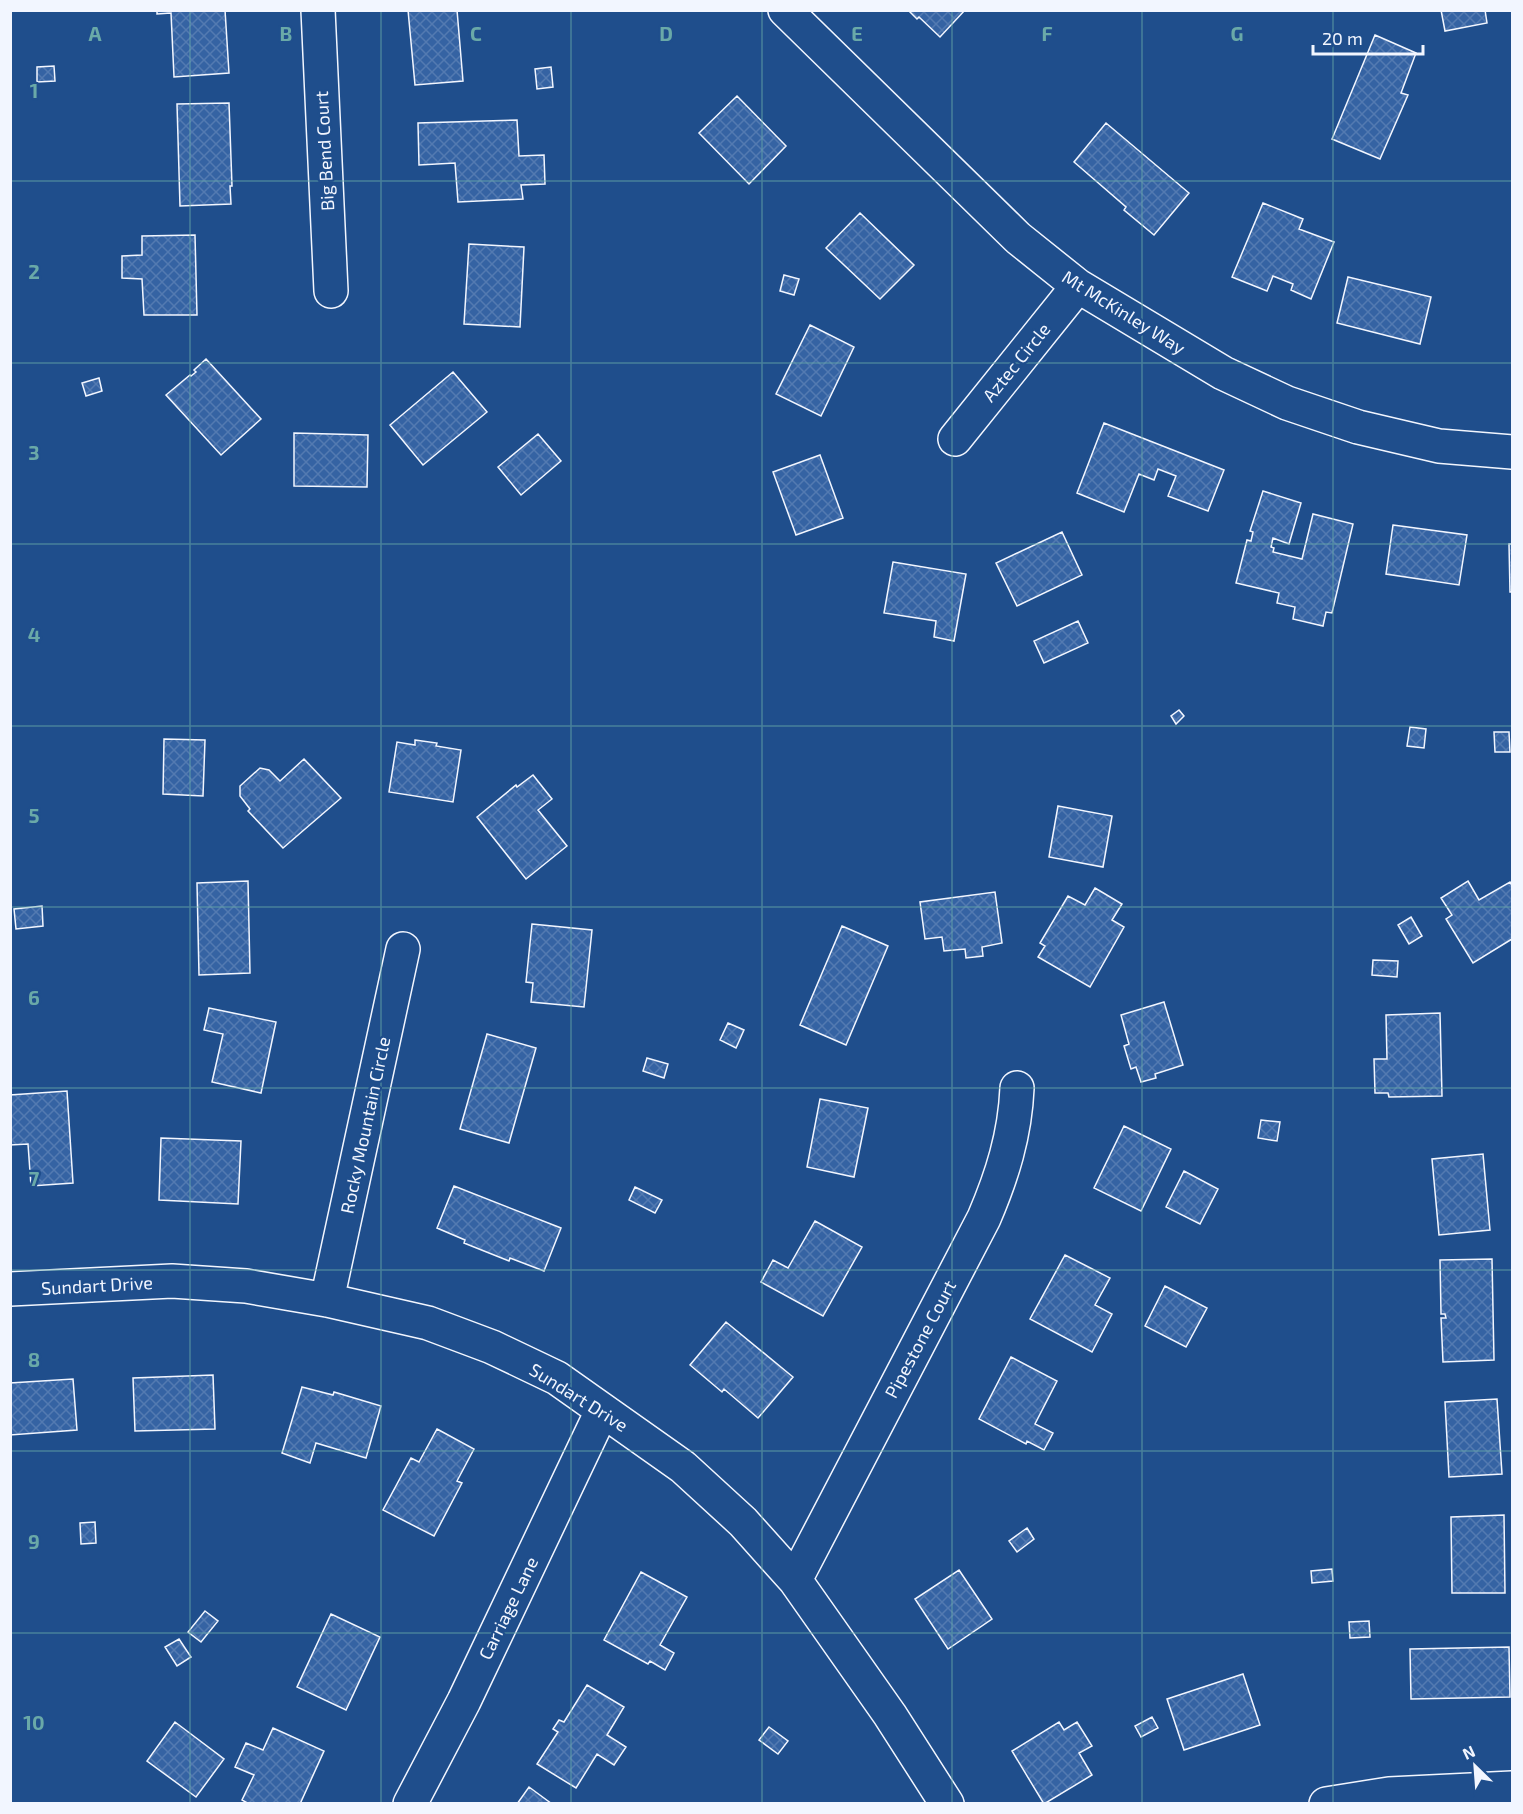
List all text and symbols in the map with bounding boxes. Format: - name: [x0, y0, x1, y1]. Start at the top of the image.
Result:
- scale bar: [1313, 18, 1422, 56]
- text: A: [88, 21, 102, 45]
- text: B: [280, 21, 292, 45]
- text: C: [470, 21, 482, 45]
- text: D: [659, 21, 673, 45]
- text: E: [851, 21, 863, 45]
- text: F: [1041, 21, 1053, 45]
- text: G: [1231, 21, 1243, 45]
- text: 20 m: [1322, 27, 1363, 49]
- text: 1: [30, 78, 38, 102]
- street label: Big Bend Court: [310, 90, 338, 212]
- text: 2: [28, 259, 40, 283]
- street label: Mt McKinley Way: [1058, 265, 1190, 359]
- street label: Aztec Circle: [977, 318, 1055, 406]
- text: 3: [28, 440, 40, 464]
- text: 4: [28, 622, 41, 646]
- text: 5: [28, 803, 40, 827]
- text: 6: [28, 985, 40, 1009]
- street label: Rocky Mountain Circle: [335, 1035, 395, 1215]
- text: 7: [29, 1166, 40, 1190]
- street label: Sundart Drive: [41, 1271, 153, 1299]
- street label: Pipestone Court: [880, 1276, 960, 1402]
- text: 8: [28, 1347, 40, 1371]
- street label: Sundart Drive: [526, 1358, 632, 1436]
- text: 9: [28, 1529, 40, 1553]
- street label: Carriage Lane: [474, 1553, 542, 1663]
- text: 10: [23, 1710, 45, 1734]
- north arrow: [1445, 1736, 1505, 1796]
- text: N: [1459, 1741, 1478, 1763]

